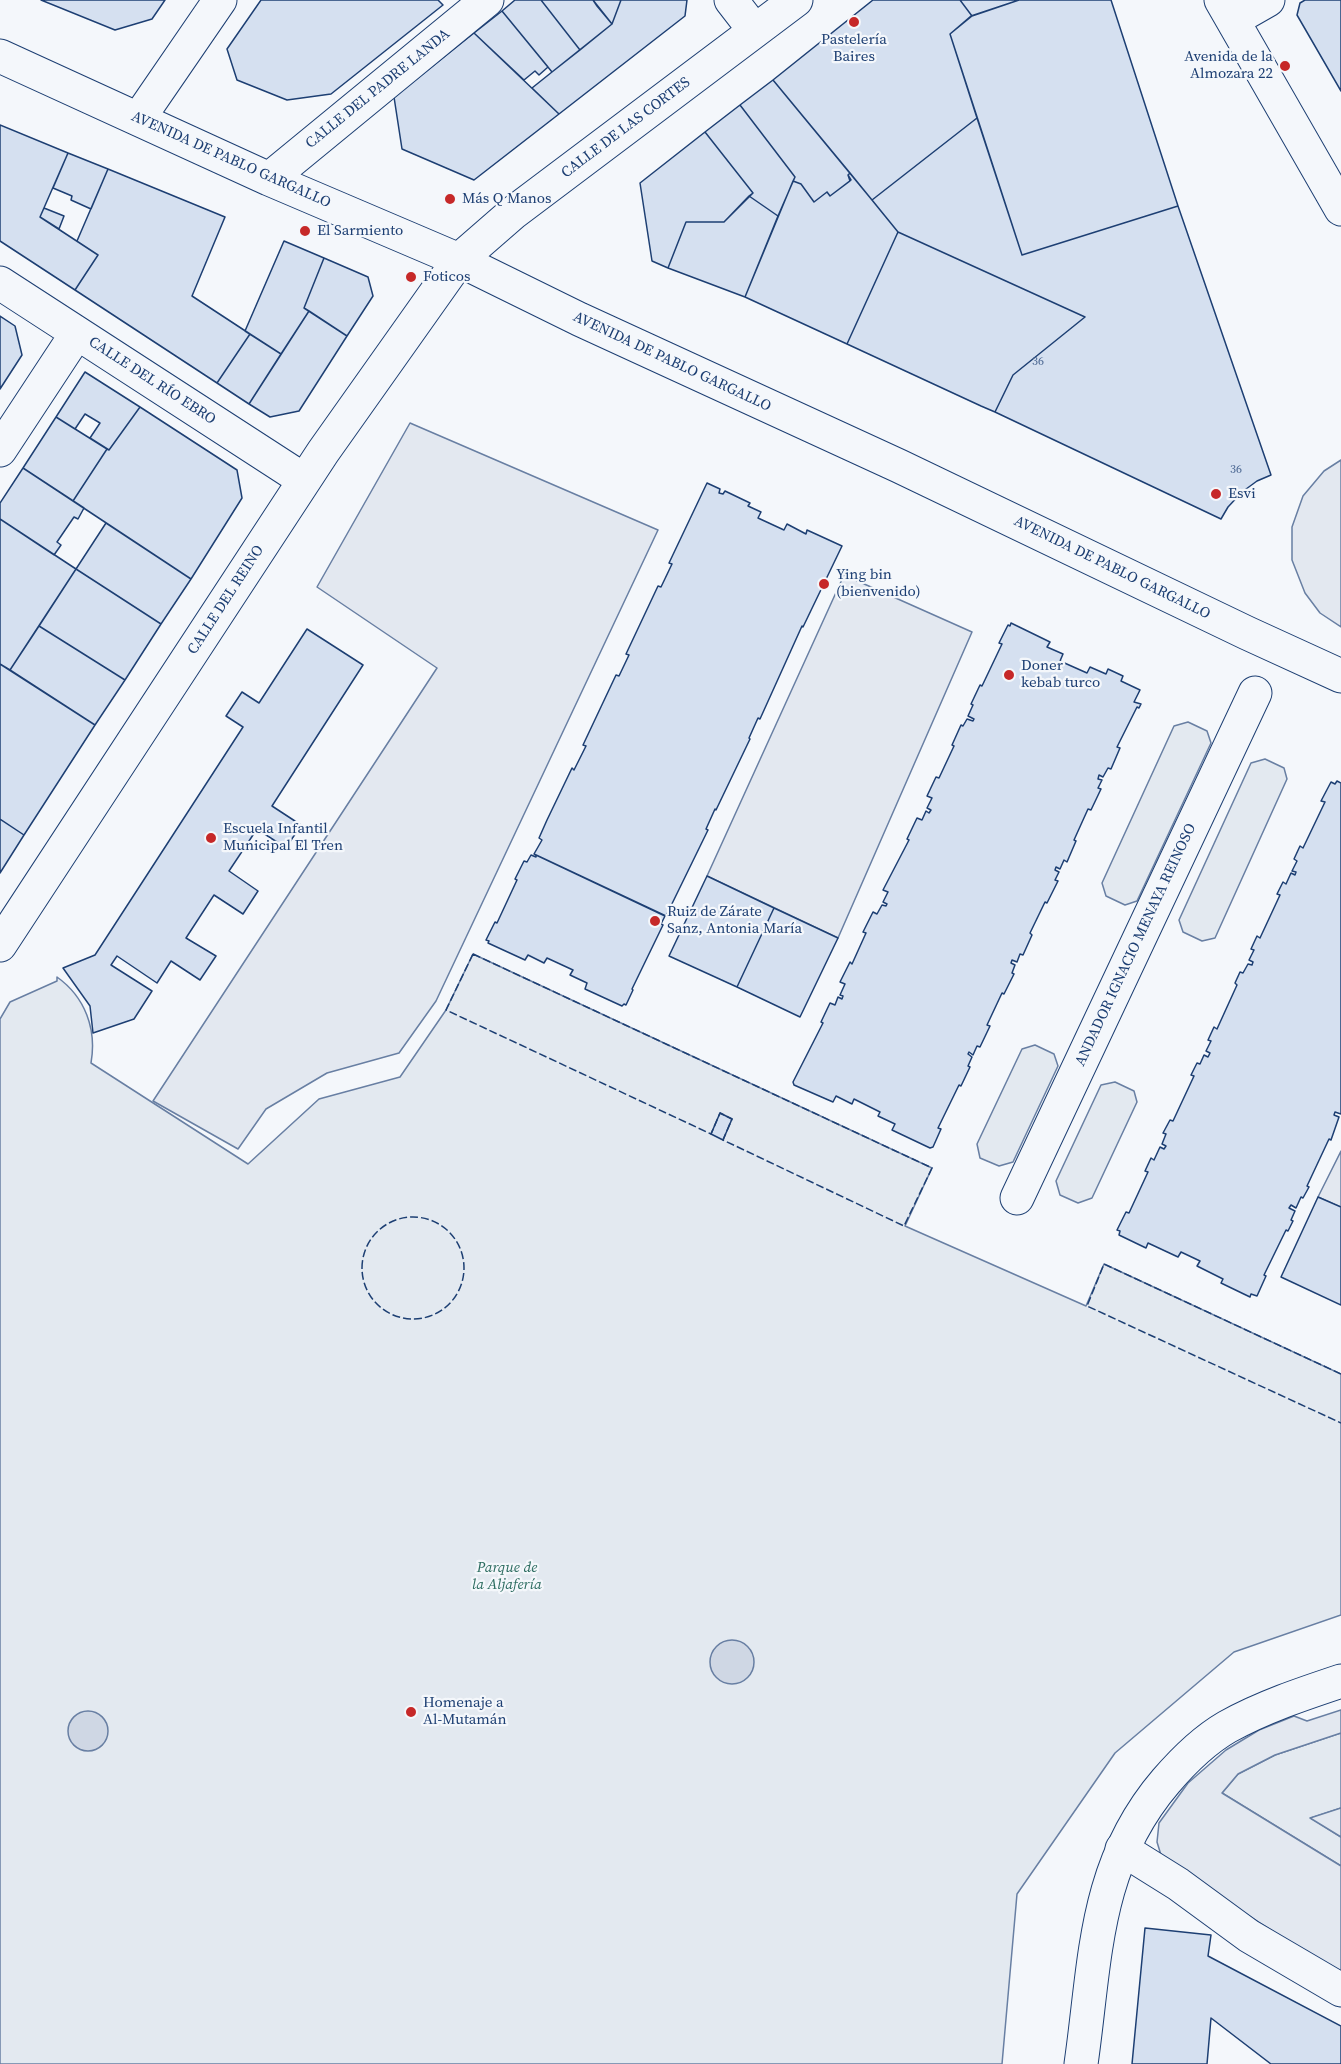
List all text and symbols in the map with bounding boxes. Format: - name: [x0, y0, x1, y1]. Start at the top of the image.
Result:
- marker: Pastelería Baires: [847, 15, 861, 29]
- street label: CALLE DEL PADRE LANDA: [302, 25, 454, 153]
- place label: Pastelería Baires: [821, 31, 887, 66]
- place label: Avenida de la Almozara 22: [1184, 48, 1273, 83]
- marker: Avenida de la Almozara 22: [1278, 59, 1292, 73]
- street label: CALLE DE LAS CORTES: [558, 74, 694, 182]
- street label: AVENIDA DE PABLO GARGALLO: [129, 108, 333, 212]
- place label: Más Q Manos: [462, 190, 552, 208]
- marker: Más Q Manos: [443, 192, 457, 206]
- place label: El Sarmiento: [317, 222, 403, 240]
- marker: El Sarmiento: [298, 224, 312, 238]
- place label: Foticos: [423, 268, 471, 286]
- marker: Foticos: [404, 270, 418, 284]
- street label: AVENIDA DE PABLO GARGALLO: [570, 308, 774, 416]
- street label: CALLE DEL RÍO EBRO: [85, 333, 219, 429]
- house number: 36: [1032, 355, 1044, 369]
- house number: 36: [1230, 463, 1242, 477]
- place label: Esvi: [1228, 485, 1256, 503]
- marker: Esvi: [1209, 487, 1223, 501]
- street label: AVENIDA DE PABLO GARGALLO: [1011, 512, 1213, 624]
- street label: CALLE DEL REINO: [184, 542, 268, 658]
- place label: Ying bin (bienvenido): [836, 566, 921, 601]
- marker: Ying bin (bienvenido): [817, 577, 831, 591]
- place label: Doner kebab turco: [1021, 657, 1100, 692]
- marker: Doner kebab turco: [1002, 668, 1016, 682]
- place label: Escuela Infantil Municipal El Tren: [223, 820, 343, 855]
- street label: ANDADOR IGNACIO MENAYA REINOSO: [1072, 821, 1200, 1069]
- marker: Escuela Infantil Municipal El Tren: [204, 831, 218, 845]
- place label: Ruiz de Zárate Sanz, Antonia María: [667, 903, 802, 938]
- marker: Ruiz de Zárate Sanz, Antonia María: [648, 914, 662, 928]
- park label: Parque de la Aljafería: [472, 1559, 542, 1594]
- place label: Homenaje a Al-Mutamán: [423, 1694, 507, 1729]
- marker: Homenaje a Al-Mutamán: [404, 1705, 418, 1719]

